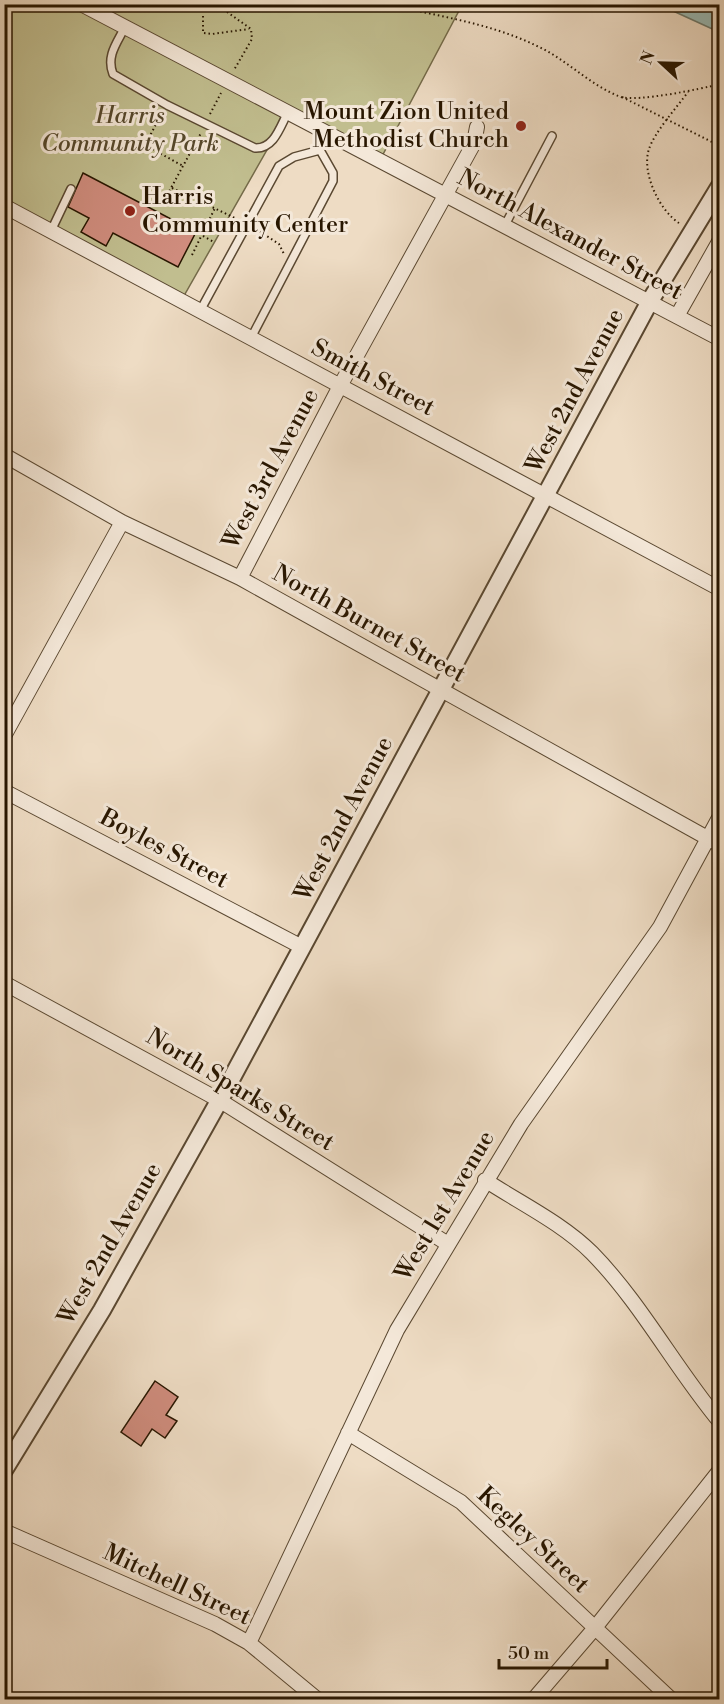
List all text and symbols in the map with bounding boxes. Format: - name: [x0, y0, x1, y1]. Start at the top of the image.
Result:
- north arrow: [631, 33, 691, 93]
- text: N: [636, 48, 660, 67]
- place label: Mount Zion United Methodist Church: [303, 97, 509, 155]
- park label: Harris Community Park: [41, 101, 219, 159]
- marker: Mount Zion United Methodist Church: [514, 119, 528, 133]
- street label: North Alexander Street: [452, 163, 688, 307]
- place label: Harris Community Center: [142, 182, 348, 240]
- marker: Harris Community Center: [123, 204, 137, 218]
- street label: West 2nd Avenue: [519, 304, 631, 479]
- street label: Smith Street: [306, 333, 440, 423]
- street label: West 3rd Avenue: [216, 384, 326, 555]
- street label: North Burnet Street: [267, 558, 471, 690]
- street label: West 2nd Avenue: [288, 732, 400, 907]
- street label: Boyles Street: [94, 802, 234, 896]
- street label: North Sparks Street: [140, 1022, 340, 1158]
- street label: West 1st Avenue: [388, 1125, 502, 1287]
- street label: West 2nd Avenue: [51, 1158, 169, 1331]
- street label: Kegley Street: [471, 1480, 596, 1600]
- street label: Mitchell Street: [98, 1538, 256, 1633]
- scale bar: [499, 1632, 607, 1670]
- text: 50 m: [508, 1642, 550, 1665]

